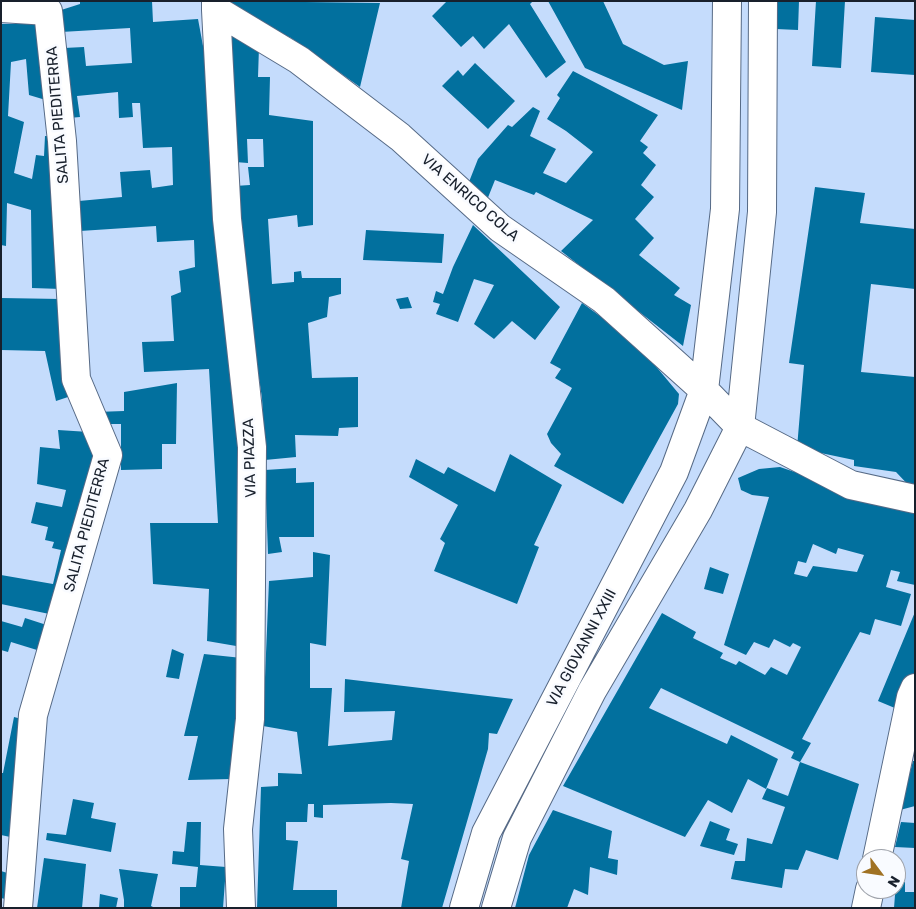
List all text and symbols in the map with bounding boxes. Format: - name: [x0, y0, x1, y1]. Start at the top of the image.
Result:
- street label: SALITA PIEDITERRA: [43, 46, 73, 184]
- street label: VIA ENRICO COLA: [417, 151, 523, 245]
- street label: VIA PIAZZA: [240, 418, 260, 498]
- street label: SALITA PIEDITERRA: [60, 456, 114, 594]
- street label: VIA GIOVANNI XXIII: [543, 586, 621, 710]
- north arrow: [856, 849, 906, 899]
- text: N: [884, 873, 903, 890]

